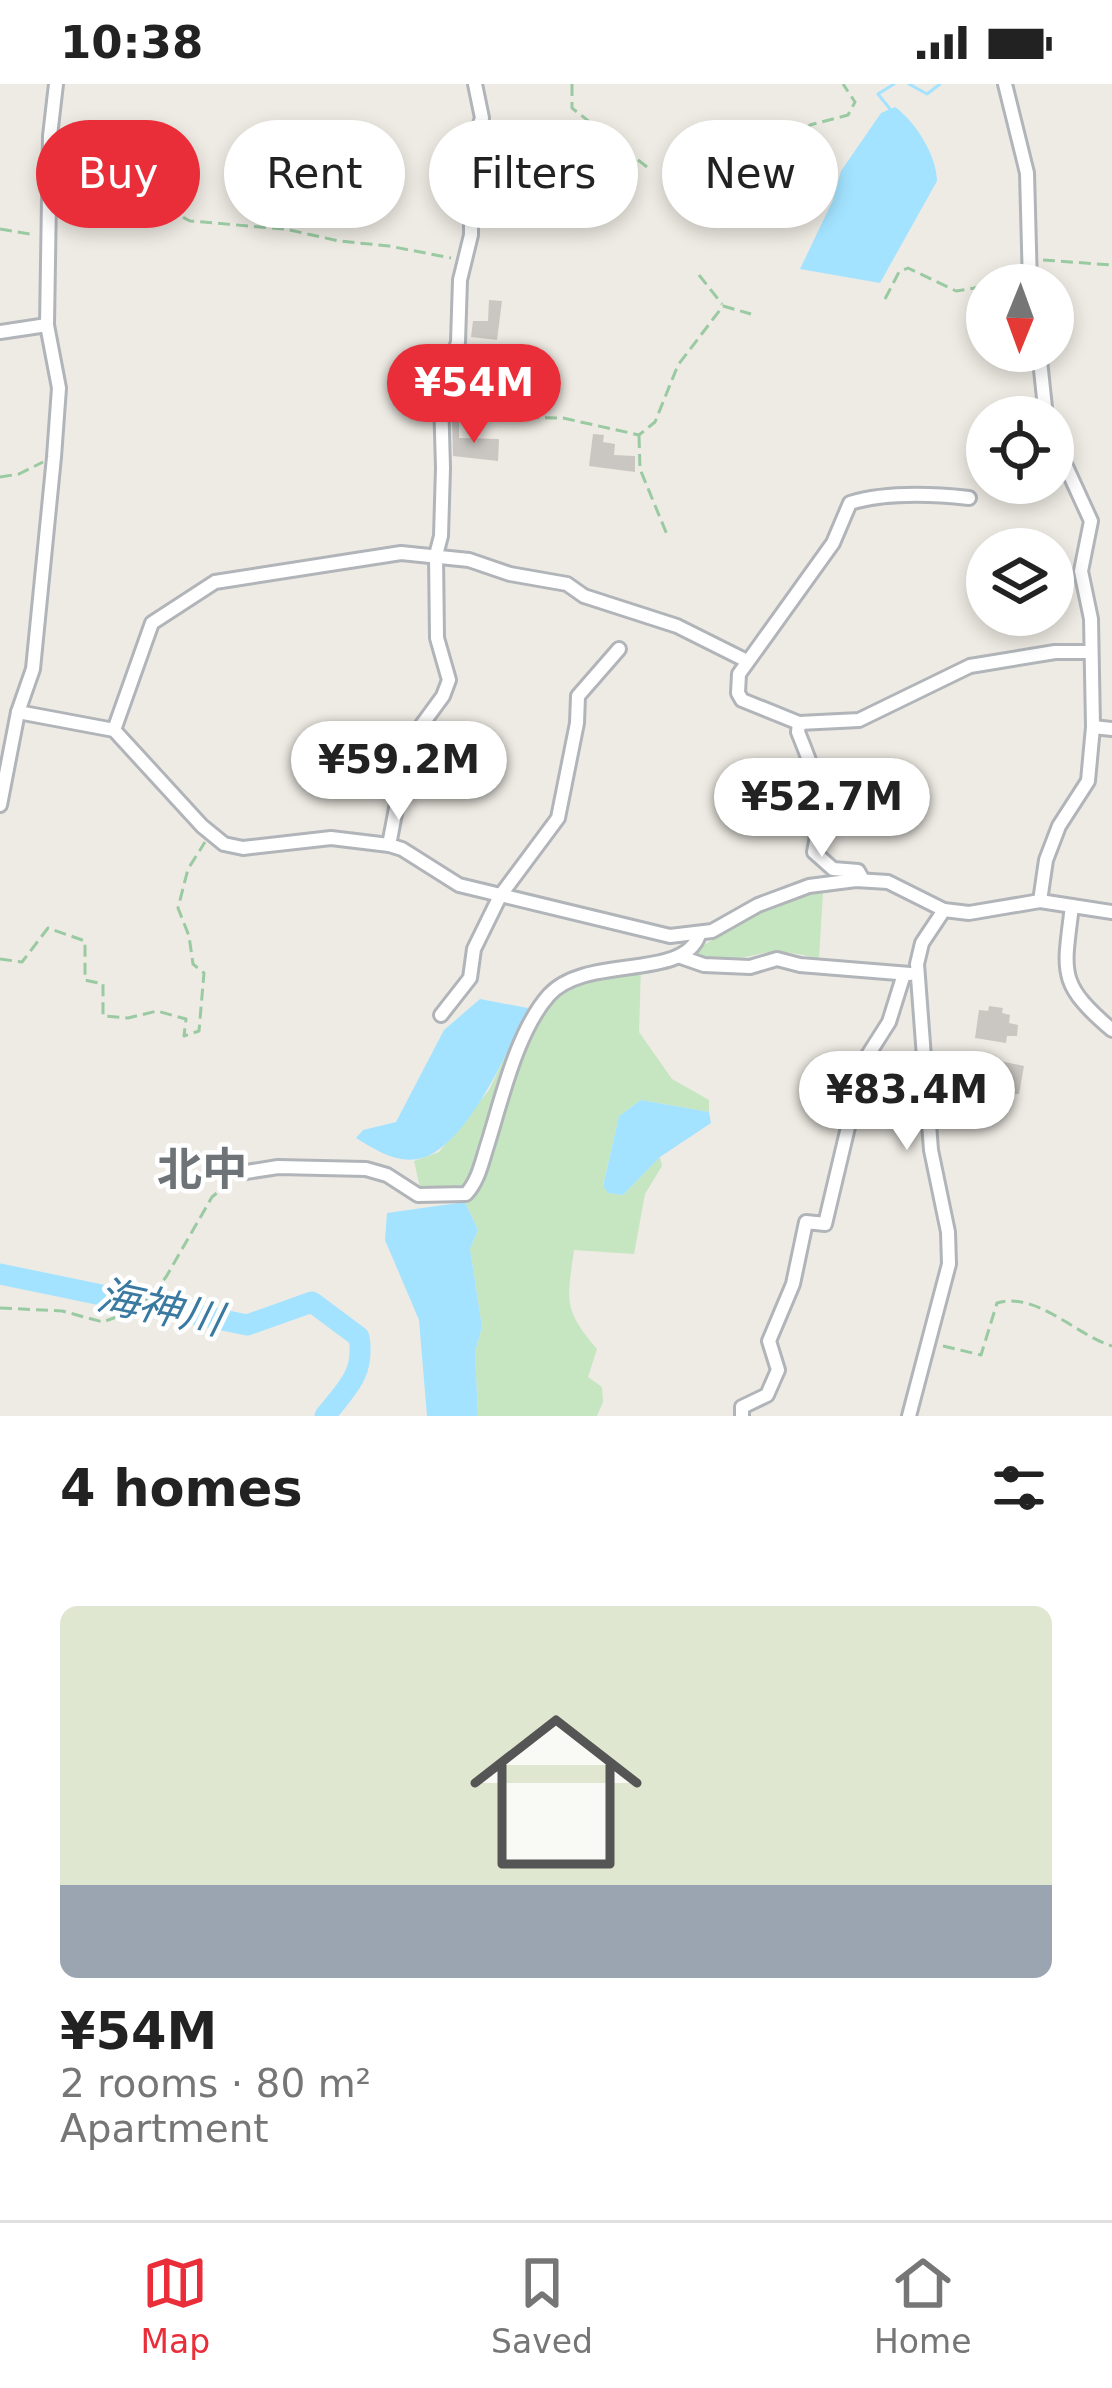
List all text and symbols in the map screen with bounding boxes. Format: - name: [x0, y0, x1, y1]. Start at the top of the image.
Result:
- text: 10:38: [60, 16, 203, 69]
- chip: Buy: [36, 120, 200, 228]
- chip: Rent: [224, 120, 405, 228]
- chip: Filters: [429, 120, 638, 228]
- chip: New: [662, 120, 838, 228]
- north arrow: [966, 264, 1074, 372]
- map controls: [966, 264, 1074, 636]
- pin: ¥54M: [403, 344, 545, 446]
- text: ¥54M: [414, 360, 534, 405]
- button: locate: [966, 396, 1074, 504]
- button: layers: [966, 528, 1074, 636]
- pin: ¥59.2M: [301, 721, 497, 823]
- text: ¥59.2M: [318, 737, 480, 782]
- pin: ¥52.7M: [724, 758, 920, 860]
- text: ¥52.7M: [741, 774, 903, 819]
- pin: ¥83.4M: [809, 1051, 1005, 1153]
- text: ¥83.4M: [826, 1067, 988, 1112]
- district label: 北中: [157, 1143, 247, 1196]
- water label: 海神川: [93, 1270, 231, 1345]
- icon: filters: [986, 1455, 1052, 1521]
- text: 4 homes: [60, 1459, 303, 1518]
- icon: home: [448, 1684, 664, 1900]
- text: ¥54M: [60, 2002, 217, 2061]
- text: 2 rooms · 80 m²: [60, 2061, 371, 2106]
- text: Apartment: [60, 2106, 269, 2151]
- tab: Map: [140, 2250, 210, 2361]
- tab: Saved: [491, 2250, 593, 2361]
- tab: Home: [874, 2250, 971, 2361]

